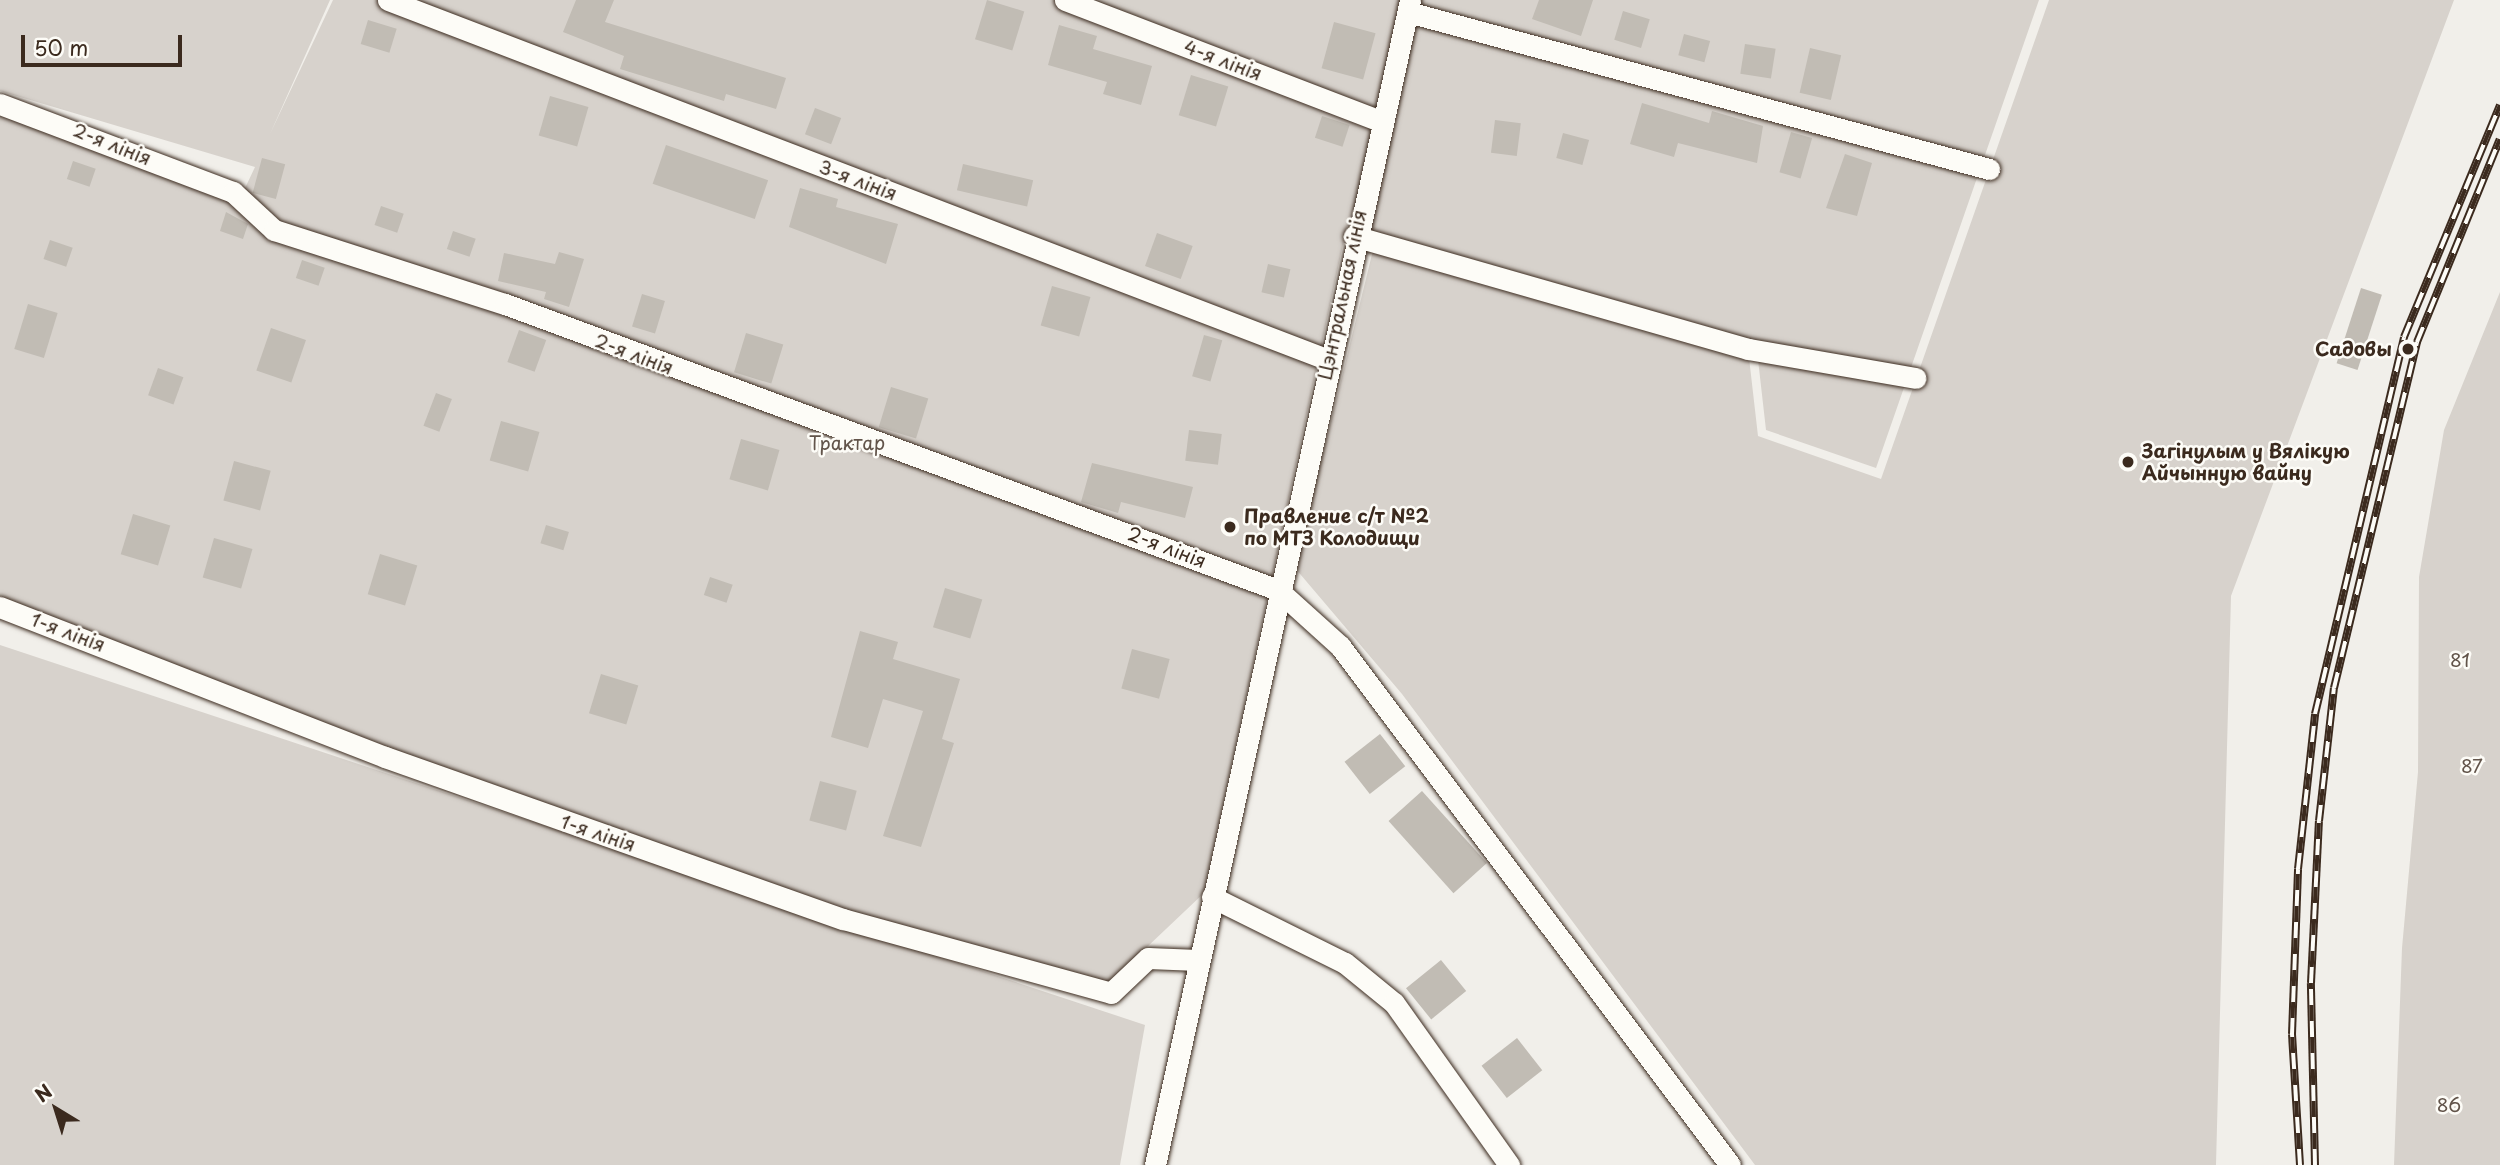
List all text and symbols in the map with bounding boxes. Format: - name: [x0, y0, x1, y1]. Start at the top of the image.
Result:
- scale bar: [24, 21, 186, 65]
- text: 50 m: [34, 31, 88, 63]
- street label: 4-я лінія: [1181, 35, 1265, 85]
- street label: 2-я лінія: [70, 118, 154, 170]
- street label: 3-я лінія: [816, 155, 900, 205]
- street label: Цэнтральная лінія: [1313, 208, 1371, 382]
- street label: 2-я лінія: [592, 329, 676, 379]
- place label: Садовы: [2315, 338, 2392, 360]
- marker: Садовы: [2398, 339, 2418, 359]
- park label: Трактар: [809, 432, 885, 454]
- place label: Загінулым у Вялікую Айчынную вайну: [2142, 440, 2351, 484]
- marker: Загінулым у Вялікую Айчынную вайну: [2120, 454, 2136, 470]
- place label: Правление с/т №2 по МТЗ Колодищи: [1244, 505, 1429, 549]
- marker: Правление с/т №2 по МТЗ Колодищи: [1222, 519, 1238, 535]
- street label: 2-я лінія: [1125, 522, 1209, 572]
- street label: 1-я лінія: [28, 608, 108, 656]
- park label: 81: [2450, 649, 2470, 671]
- park label: 87: [2461, 755, 2483, 777]
- street label: 1-я лінія: [558, 810, 638, 856]
- north arrow: [21, 1074, 91, 1144]
- text: N: [29, 1077, 58, 1108]
- park label: 86: [2437, 1094, 2461, 1116]

